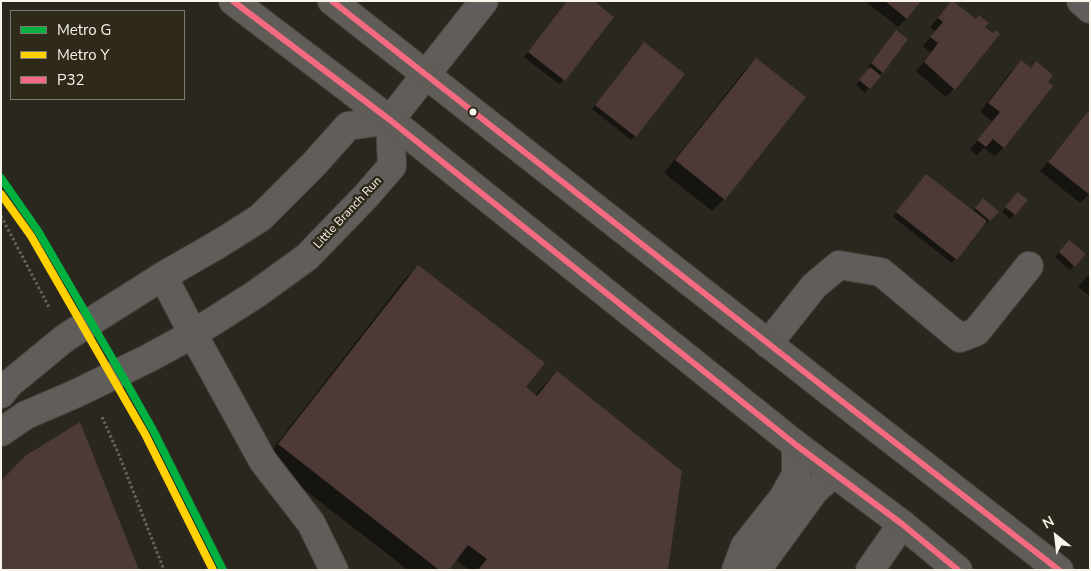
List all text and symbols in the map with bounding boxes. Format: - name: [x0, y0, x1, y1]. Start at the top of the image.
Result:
- legend: [10, 10, 185, 100]
- text: Metro G: [57, 20, 111, 40]
- text: Metro Y: [57, 45, 109, 65]
- text: P32: [57, 70, 85, 90]
- unlabelled marker: [468, 107, 478, 117]
- street label: Little Branch Run: [311, 174, 385, 252]
- north arrow: [1031, 511, 1081, 561]
- text: N: [1039, 512, 1058, 533]

